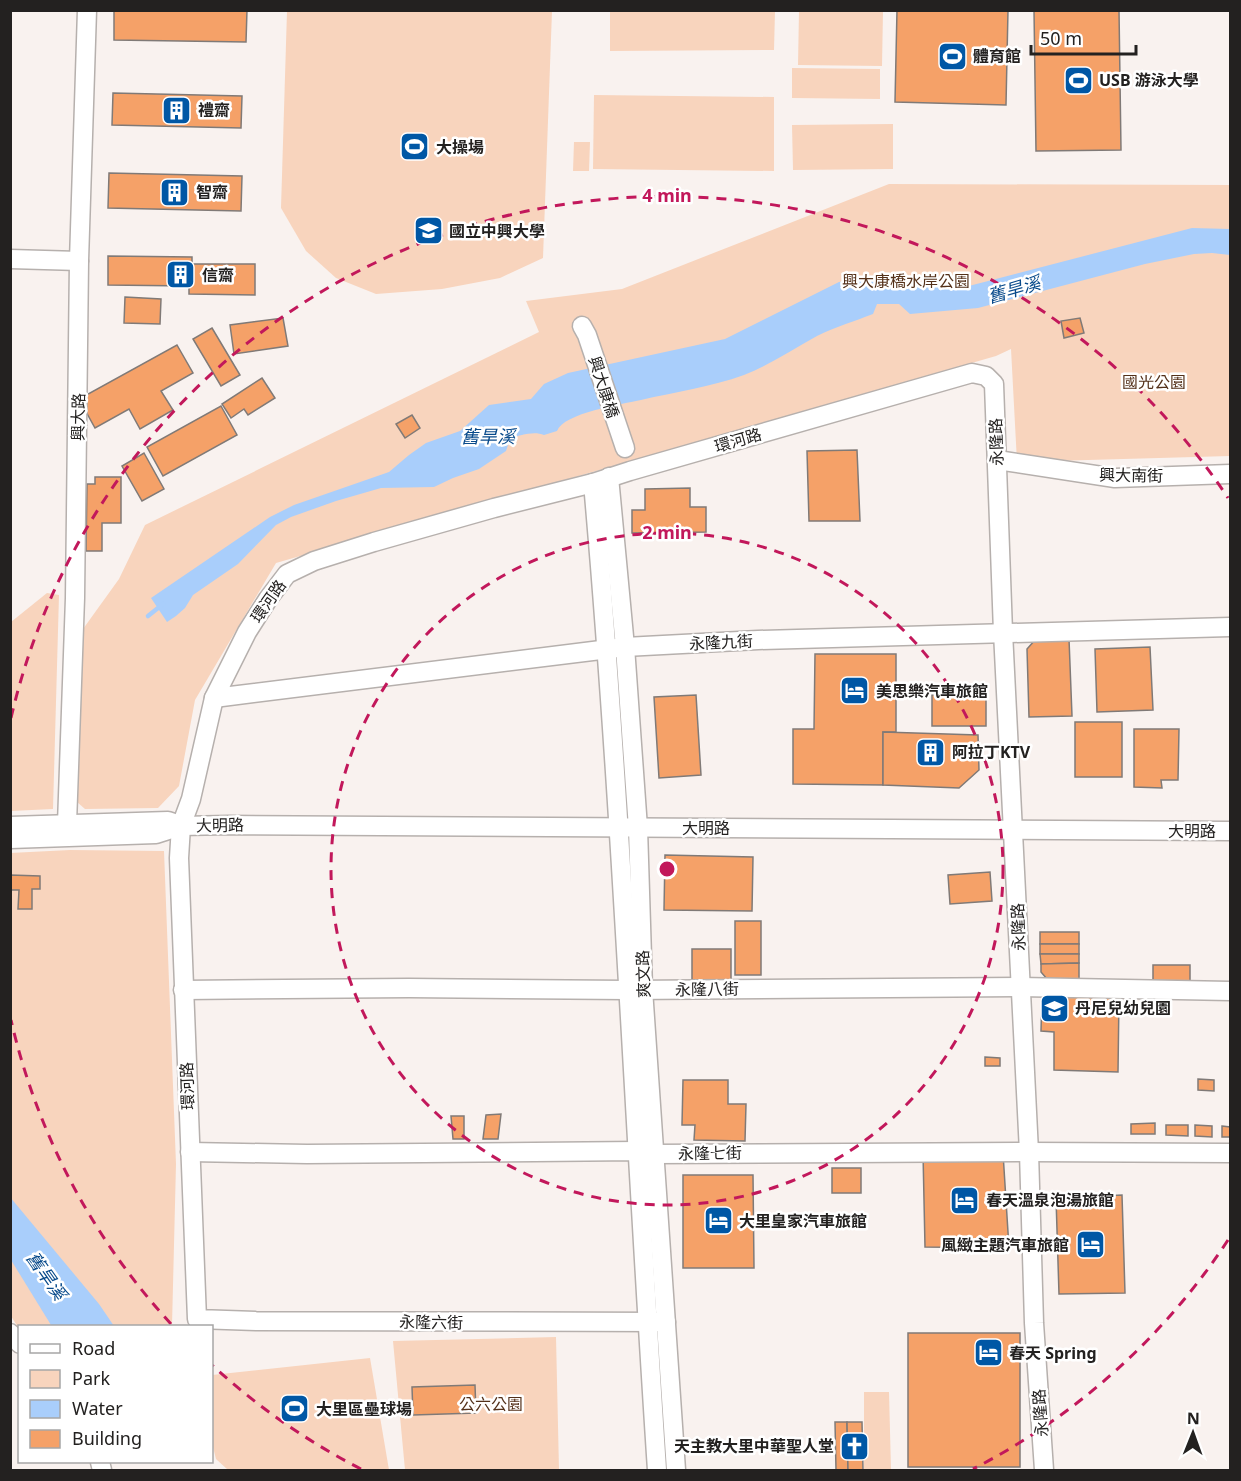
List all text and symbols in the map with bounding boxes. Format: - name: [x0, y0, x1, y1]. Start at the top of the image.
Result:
- scale bar: [1031, 18, 1136, 56]
- text: 50 m: [1040, 26, 1082, 50]
- sports icon: 體育館: [936, 40, 968, 72]
- place label: 體育館: [973, 45, 1021, 67]
- sports icon: USB 游泳大學: [1062, 64, 1094, 96]
- place label: USB 游泳大學: [1099, 69, 1199, 91]
- building icon: 禮齋: [161, 94, 193, 126]
- place label: 禮齋: [198, 99, 230, 121]
- sports icon: 大操場: [399, 131, 431, 163]
- place label: 大操場: [436, 136, 484, 158]
- building icon: 智齋: [159, 176, 191, 208]
- place label: 智齋: [196, 181, 228, 203]
- text: 4 min: [642, 183, 692, 207]
- school or university icon: 國立中興大學: [412, 215, 444, 247]
- place label: 國立中興大學: [449, 220, 545, 242]
- building icon: 信齋: [165, 259, 197, 291]
- place label: 信齋: [202, 264, 234, 286]
- water label: 舊旱溪: [984, 269, 1046, 308]
- park label: 興大康橋水岸公園: [842, 270, 970, 292]
- street label: 興大康橋: [584, 353, 624, 421]
- park label: 國光公園: [1122, 371, 1186, 393]
- street label: 興大路: [67, 393, 89, 441]
- street label: 永隆路: [984, 418, 1008, 466]
- street label: 環河路: [712, 423, 764, 457]
- water label: 舊旱溪: [461, 424, 518, 448]
- street label: 興大南街: [1099, 463, 1163, 487]
- text: 2 min: [642, 520, 692, 544]
- street label: 環河路: [245, 575, 291, 627]
- street label: 永隆九街: [688, 629, 754, 655]
- hotel icon: 美思樂汽車旅館: [839, 675, 871, 707]
- place label: 美思樂汽車旅館: [876, 680, 988, 702]
- building icon: 阿拉丁KTV: [915, 736, 947, 768]
- place label: 阿拉丁KTV: [952, 741, 1031, 763]
- street label: 大明路: [196, 814, 244, 836]
- street label: 大明路: [682, 817, 730, 839]
- street label: 大明路: [1168, 820, 1216, 842]
- centre of rings: [657, 859, 677, 879]
- street label: 永隆路: [1006, 903, 1030, 951]
- street label: 爽文路: [631, 950, 655, 998]
- street label: 永隆八街: [675, 977, 739, 1001]
- school or university icon: 丹尼兒幼兒園: [1038, 992, 1070, 1024]
- place label: 丹尼兒幼兒園: [1075, 997, 1171, 1019]
- street label: 環河路: [175, 1062, 199, 1110]
- street label: 永隆七街: [678, 1141, 742, 1165]
- hotel icon: 春天溫泉泡湯旅館: [949, 1184, 981, 1216]
- place label: 春天溫泉泡湯旅館: [986, 1189, 1114, 1211]
- hotel icon: 大里皇家汽車旅館: [702, 1205, 734, 1237]
- place label: 大里皇家汽車旅館: [739, 1210, 867, 1232]
- hotel icon: 風緻主題汽車旅館: [1074, 1229, 1106, 1261]
- place label: 風緻主題汽車旅館: [941, 1234, 1069, 1256]
- water label: 舊旱溪: [22, 1246, 74, 1307]
- street label: 永隆六街: [399, 1310, 463, 1334]
- legend: [18, 1325, 213, 1463]
- text: Road: [72, 1336, 115, 1360]
- hotel icon: 春天 Spring: [972, 1337, 1004, 1369]
- place label: 春天 Spring: [1009, 1342, 1097, 1364]
- text: Park: [72, 1366, 110, 1390]
- street label: 永隆路: [1027, 1388, 1053, 1438]
- sports icon: 大里區壘球場: [279, 1393, 311, 1425]
- park label: 公六公園: [459, 1393, 523, 1415]
- text: Water: [72, 1396, 123, 1420]
- place label: 大里區壘球場: [316, 1398, 412, 1420]
- north arrow: [1163, 1403, 1223, 1463]
- text: N: [1187, 1407, 1200, 1429]
- text: Building: [72, 1426, 142, 1450]
- church icon: 天主教大里中華聖人堂: [839, 1430, 871, 1462]
- place label: 天主教大里中華聖人堂: [674, 1435, 834, 1457]

